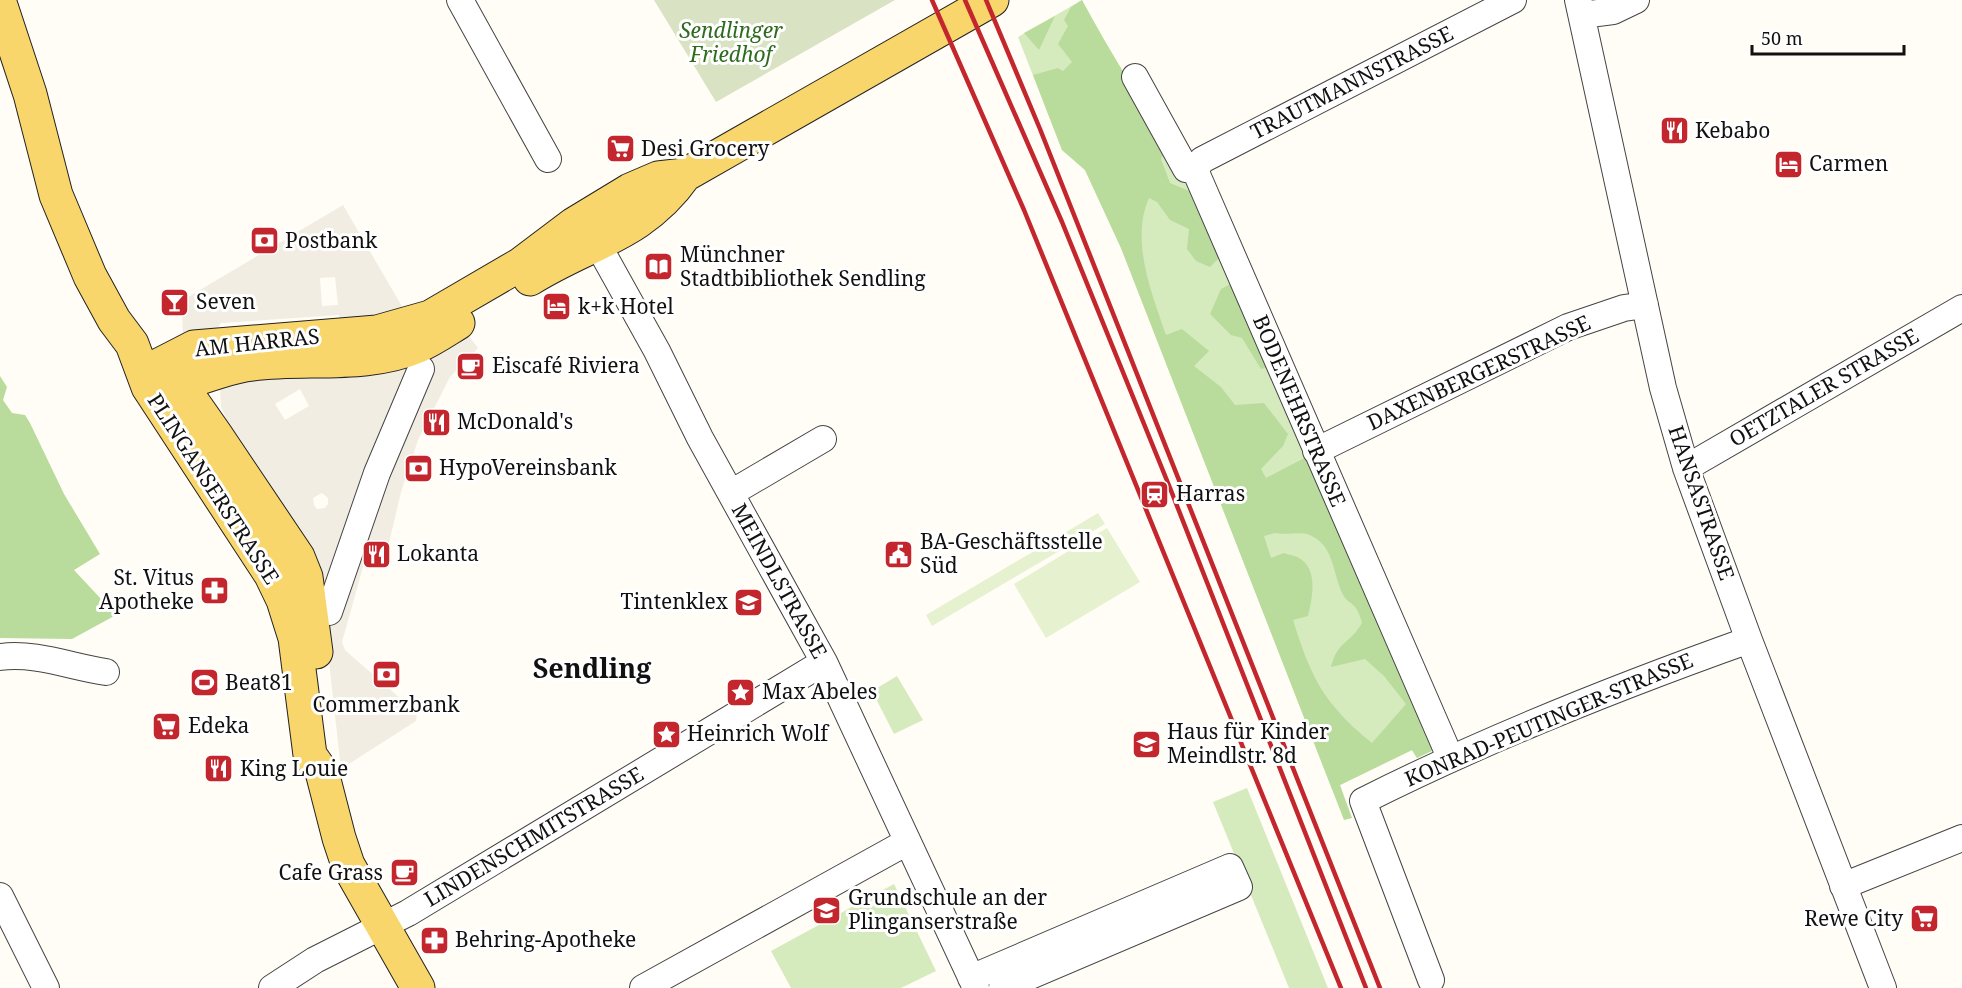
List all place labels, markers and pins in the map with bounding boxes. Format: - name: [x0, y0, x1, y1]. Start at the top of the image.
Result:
- restaurant icon: Kebabo: [1658, 115, 1690, 147]
- place label: Kebabo: [1695, 116, 1770, 144]
- supermarket icon: Desi Grocery: [604, 133, 636, 165]
- place label: Desi Grocery: [641, 134, 770, 162]
- hotel icon: Carmen: [1772, 148, 1804, 180]
- place label: Carmen: [1809, 149, 1888, 177]
- bank icon: Postbank: [248, 225, 280, 257]
- place label: Postbank: [285, 226, 378, 254]
- place label: Münchner Stadtbibliothek Sendling: [680, 240, 926, 292]
- library icon: Münchner Stadtbibliothek Sendling: [643, 251, 675, 283]
- bar icon: Seven: [159, 286, 191, 318]
- place label: Seven: [196, 287, 256, 315]
- hotel icon: k+k Hotel: [541, 291, 573, 323]
- place label: k+k Hotel: [578, 292, 674, 320]
- cafe icon: Eiscafé Riviera: [455, 350, 487, 382]
- place label: Eiscafé Riviera: [492, 351, 640, 379]
- restaurant icon: McDonald's: [420, 406, 452, 438]
- place label: McDonald's: [457, 407, 573, 435]
- bank icon: HypoVereinsbank: [402, 452, 434, 484]
- place label: HypoVereinsbank: [439, 453, 618, 481]
- station icon: Harras: [1139, 478, 1171, 510]
- place label: Harras: [1176, 479, 1245, 507]
- place label: BA-Geschäftsstelle Süd: [920, 527, 1103, 579]
- restaurant icon: Lokanta: [360, 538, 392, 570]
- public building icon: BA-Geschäftsstelle Süd: [883, 538, 915, 570]
- place label: Lokanta: [397, 539, 479, 567]
- place label: St. Vitus Apotheke: [99, 563, 194, 615]
- pharmacy icon: St. Vitus Apotheke: [199, 574, 231, 606]
- school or university icon: Tintenklex: [733, 586, 765, 618]
- place label: Tintenklex: [621, 587, 729, 615]
- bank icon: Commerzbank: [370, 658, 402, 690]
- sports icon: Beat81: [188, 667, 220, 699]
- place label: Beat81: [225, 668, 293, 696]
- place icon: Max Abeles: [725, 676, 757, 708]
- place label: Max Abeles: [762, 677, 877, 705]
- place label: Commerzbank: [312, 690, 460, 718]
- supermarket icon: Edeka: [151, 710, 183, 742]
- place label: Edeka: [188, 711, 249, 739]
- place label: Haus für Kinder Meindlstr. 8d: [1167, 717, 1329, 769]
- place icon: Heinrich Wolf: [650, 718, 682, 750]
- place label: Heinrich Wolf: [687, 719, 830, 747]
- school or university icon: Haus für Kinder Meindlstr. 8d: [1130, 728, 1162, 760]
- restaurant icon: King Louie: [203, 753, 235, 785]
- place label: King Louie: [240, 754, 348, 782]
- cafe icon: Cafe Grass: [388, 857, 420, 889]
- place label: Cafe Grass: [279, 858, 383, 886]
- place label: Grundschule an der Plinganserstraße: [848, 883, 1047, 935]
- school or university icon: Grundschule an der Plinganserstraße: [811, 894, 843, 926]
- supermarket icon: Rewe City: [1908, 903, 1940, 935]
- place label: Rewe City: [1804, 904, 1903, 932]
- pharmacy icon: Behring-Apotheke: [418, 924, 450, 956]
- place label: Behring-Apotheke: [455, 925, 636, 953]

